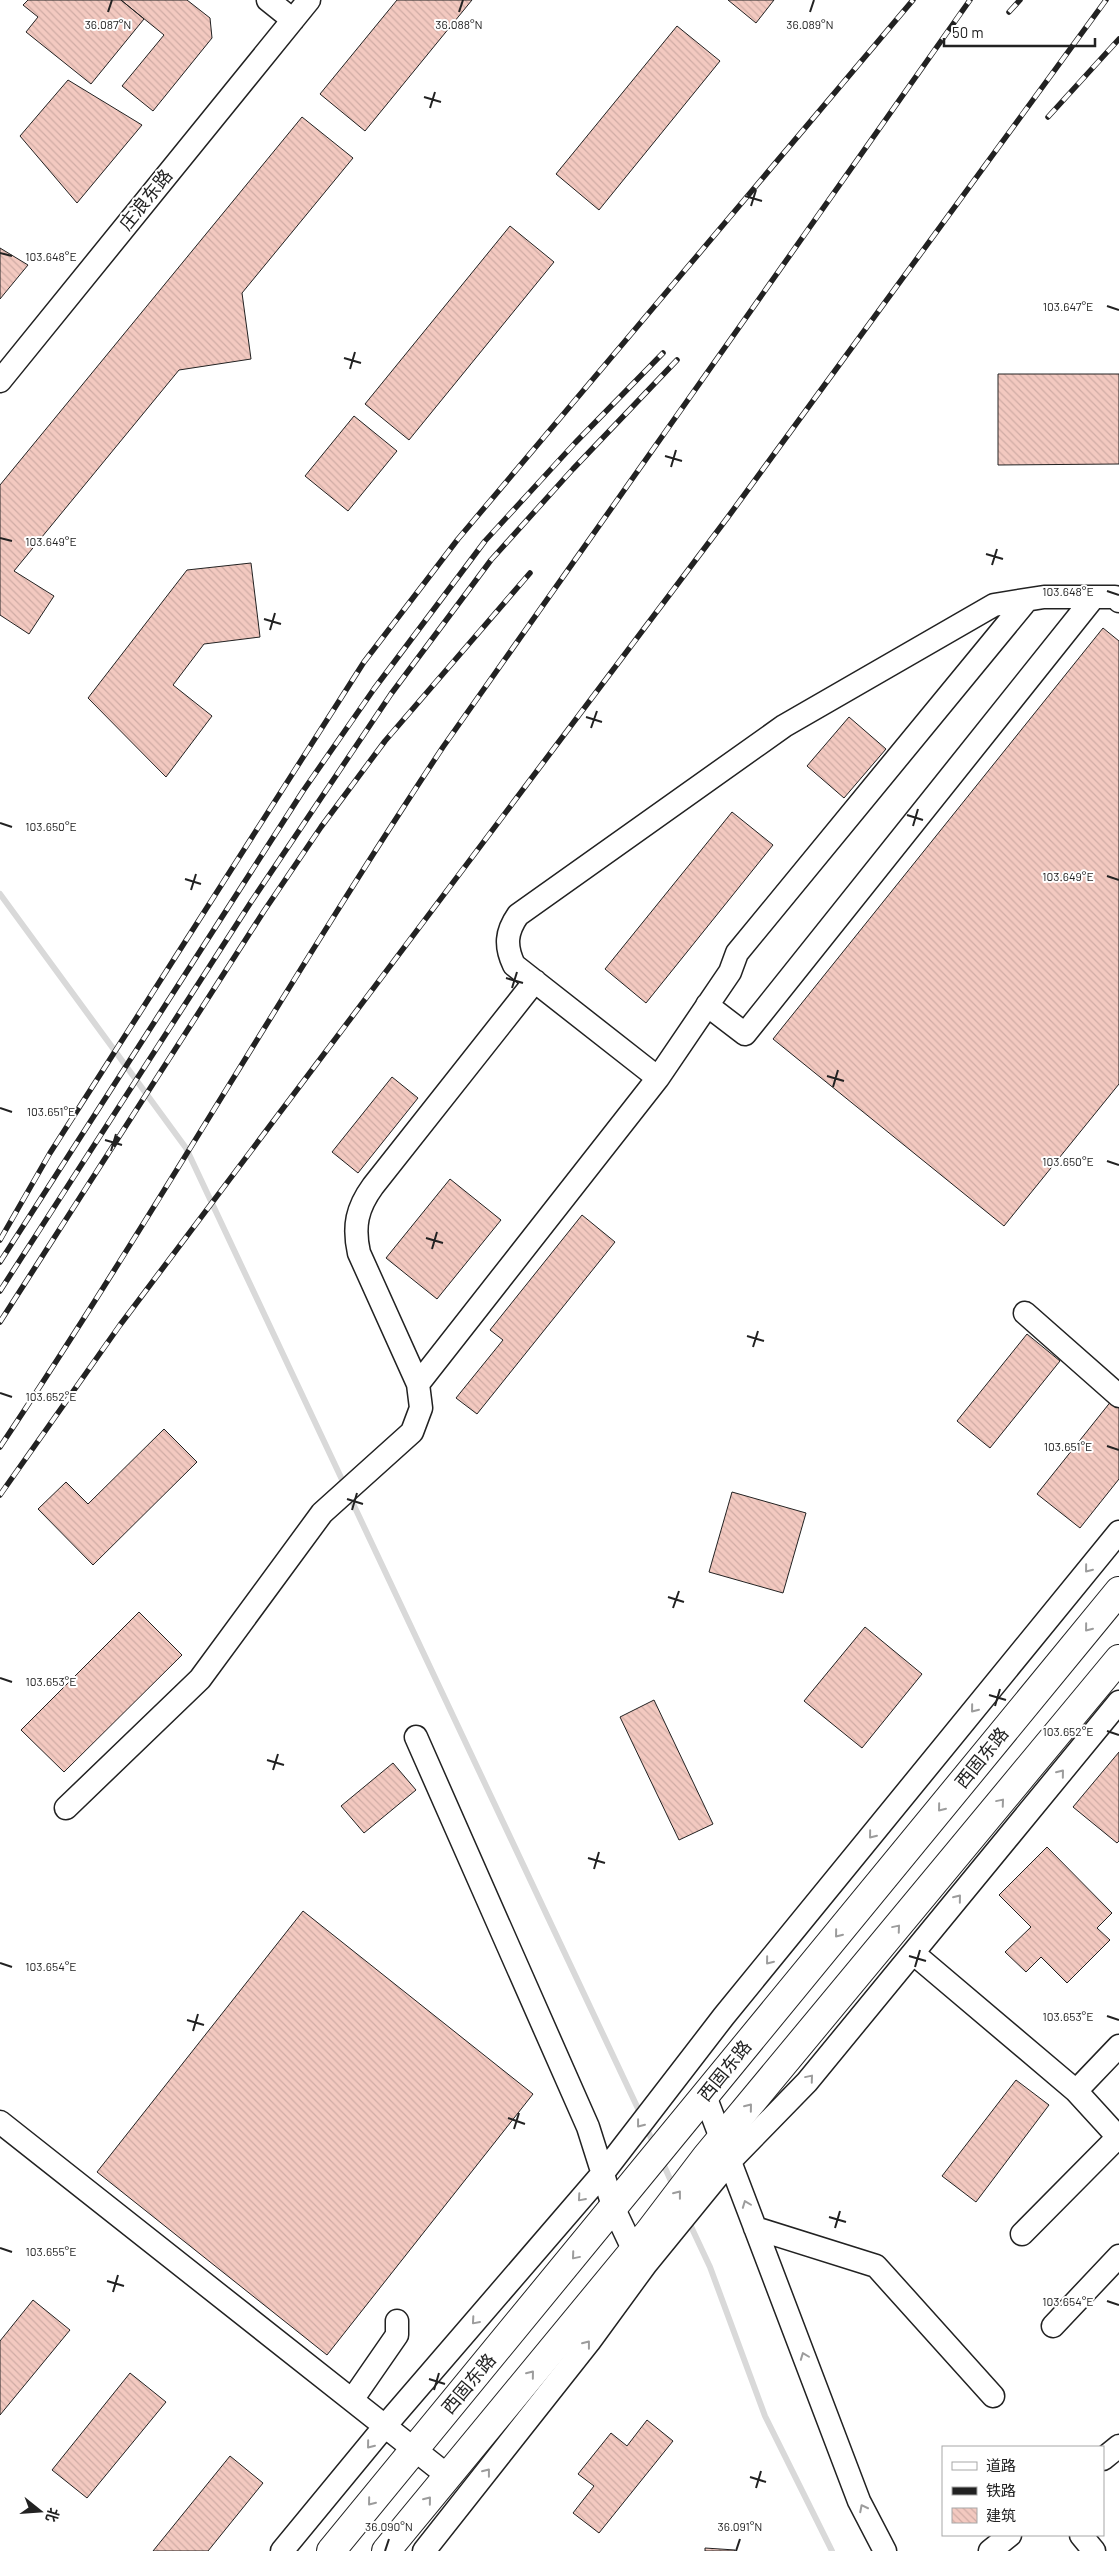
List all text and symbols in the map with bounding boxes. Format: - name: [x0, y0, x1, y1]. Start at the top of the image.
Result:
- scale bar: [944, 15, 1095, 47]
- text: 36.087°N: [85, 17, 131, 31]
- text: 36.088°N: [435, 17, 483, 31]
- text: 36.089°N: [786, 17, 834, 31]
- text: 50 m: [952, 23, 984, 41]
- street label: 庄浪东路: [114, 164, 176, 234]
- text: 103.648°E: [25, 249, 77, 263]
- text: 103.647°E: [1043, 299, 1093, 313]
- text: 103.649°E: [25, 534, 77, 548]
- text: 103.648°E: [1042, 584, 1094, 598]
- text: 103.650°E: [25, 819, 77, 833]
- text: 103.649°E: [1042, 869, 1094, 883]
- text: 103.651°E: [27, 1104, 75, 1118]
- text: 103.650°E: [1042, 1154, 1094, 1168]
- text: 103.652°E: [25, 1389, 77, 1403]
- text: 103.651°E: [1044, 1439, 1092, 1453]
- one-way arrow: [1085, 1564, 1094, 1573]
- one-way arrow: [1086, 1622, 1094, 1631]
- text: 103.653°E: [26, 1674, 76, 1688]
- one-way arrow: [972, 1703, 980, 1712]
- street label: 西固东路: [950, 1722, 1012, 1792]
- text: 103.652°E: [1042, 1724, 1094, 1738]
- one-way arrow: [1055, 1770, 1063, 1779]
- one-way arrow: [995, 1799, 1004, 1808]
- one-way arrow: [938, 1802, 946, 1811]
- one-way arrow: [868, 1829, 877, 1838]
- one-way arrow: [952, 1895, 961, 1904]
- one-way arrow: [892, 1924, 901, 1933]
- one-way arrow: [834, 1928, 843, 1937]
- one-way arrow: [765, 1955, 774, 1964]
- text: 103.654°E: [25, 1959, 77, 1973]
- text: 103.653°E: [1043, 2009, 1093, 2023]
- street label: 西固东路: [693, 2035, 755, 2105]
- one-way arrow: [804, 2075, 813, 2084]
- one-way arrow: [744, 2104, 752, 2113]
- one-way arrow: [638, 2118, 646, 2127]
- one-way arrow: [672, 2191, 681, 2200]
- one-way arrow: [578, 2192, 587, 2201]
- one-way arrow: [742, 2200, 752, 2209]
- text: 103.655°E: [26, 2244, 76, 2258]
- one-way arrow: [572, 2250, 580, 2259]
- text: 103.654°E: [1042, 2294, 1094, 2308]
- one-way arrow: [473, 2315, 481, 2324]
- one-way arrow: [582, 2341, 590, 2350]
- street label: 西固东路: [437, 2349, 500, 2418]
- one-way arrow: [800, 2352, 810, 2361]
- one-way arrow: [525, 2371, 533, 2380]
- one-way arrow: [366, 2439, 375, 2448]
- legend: [942, 2446, 1104, 2536]
- text: 道路: [986, 2456, 1016, 2474]
- one-way arrow: [481, 2468, 490, 2477]
- text: 铁路: [986, 2481, 1016, 2499]
- north arrow: [15, 2486, 65, 2536]
- one-way arrow: [368, 2497, 377, 2506]
- one-way arrow: [422, 2497, 430, 2506]
- one-way arrow: [859, 2504, 869, 2513]
- text: 北: [43, 2506, 63, 2524]
- text: 建筑: [986, 2506, 1016, 2524]
- text: 36.090°N: [365, 2519, 413, 2533]
- text: 36.091°N: [718, 2519, 762, 2533]

